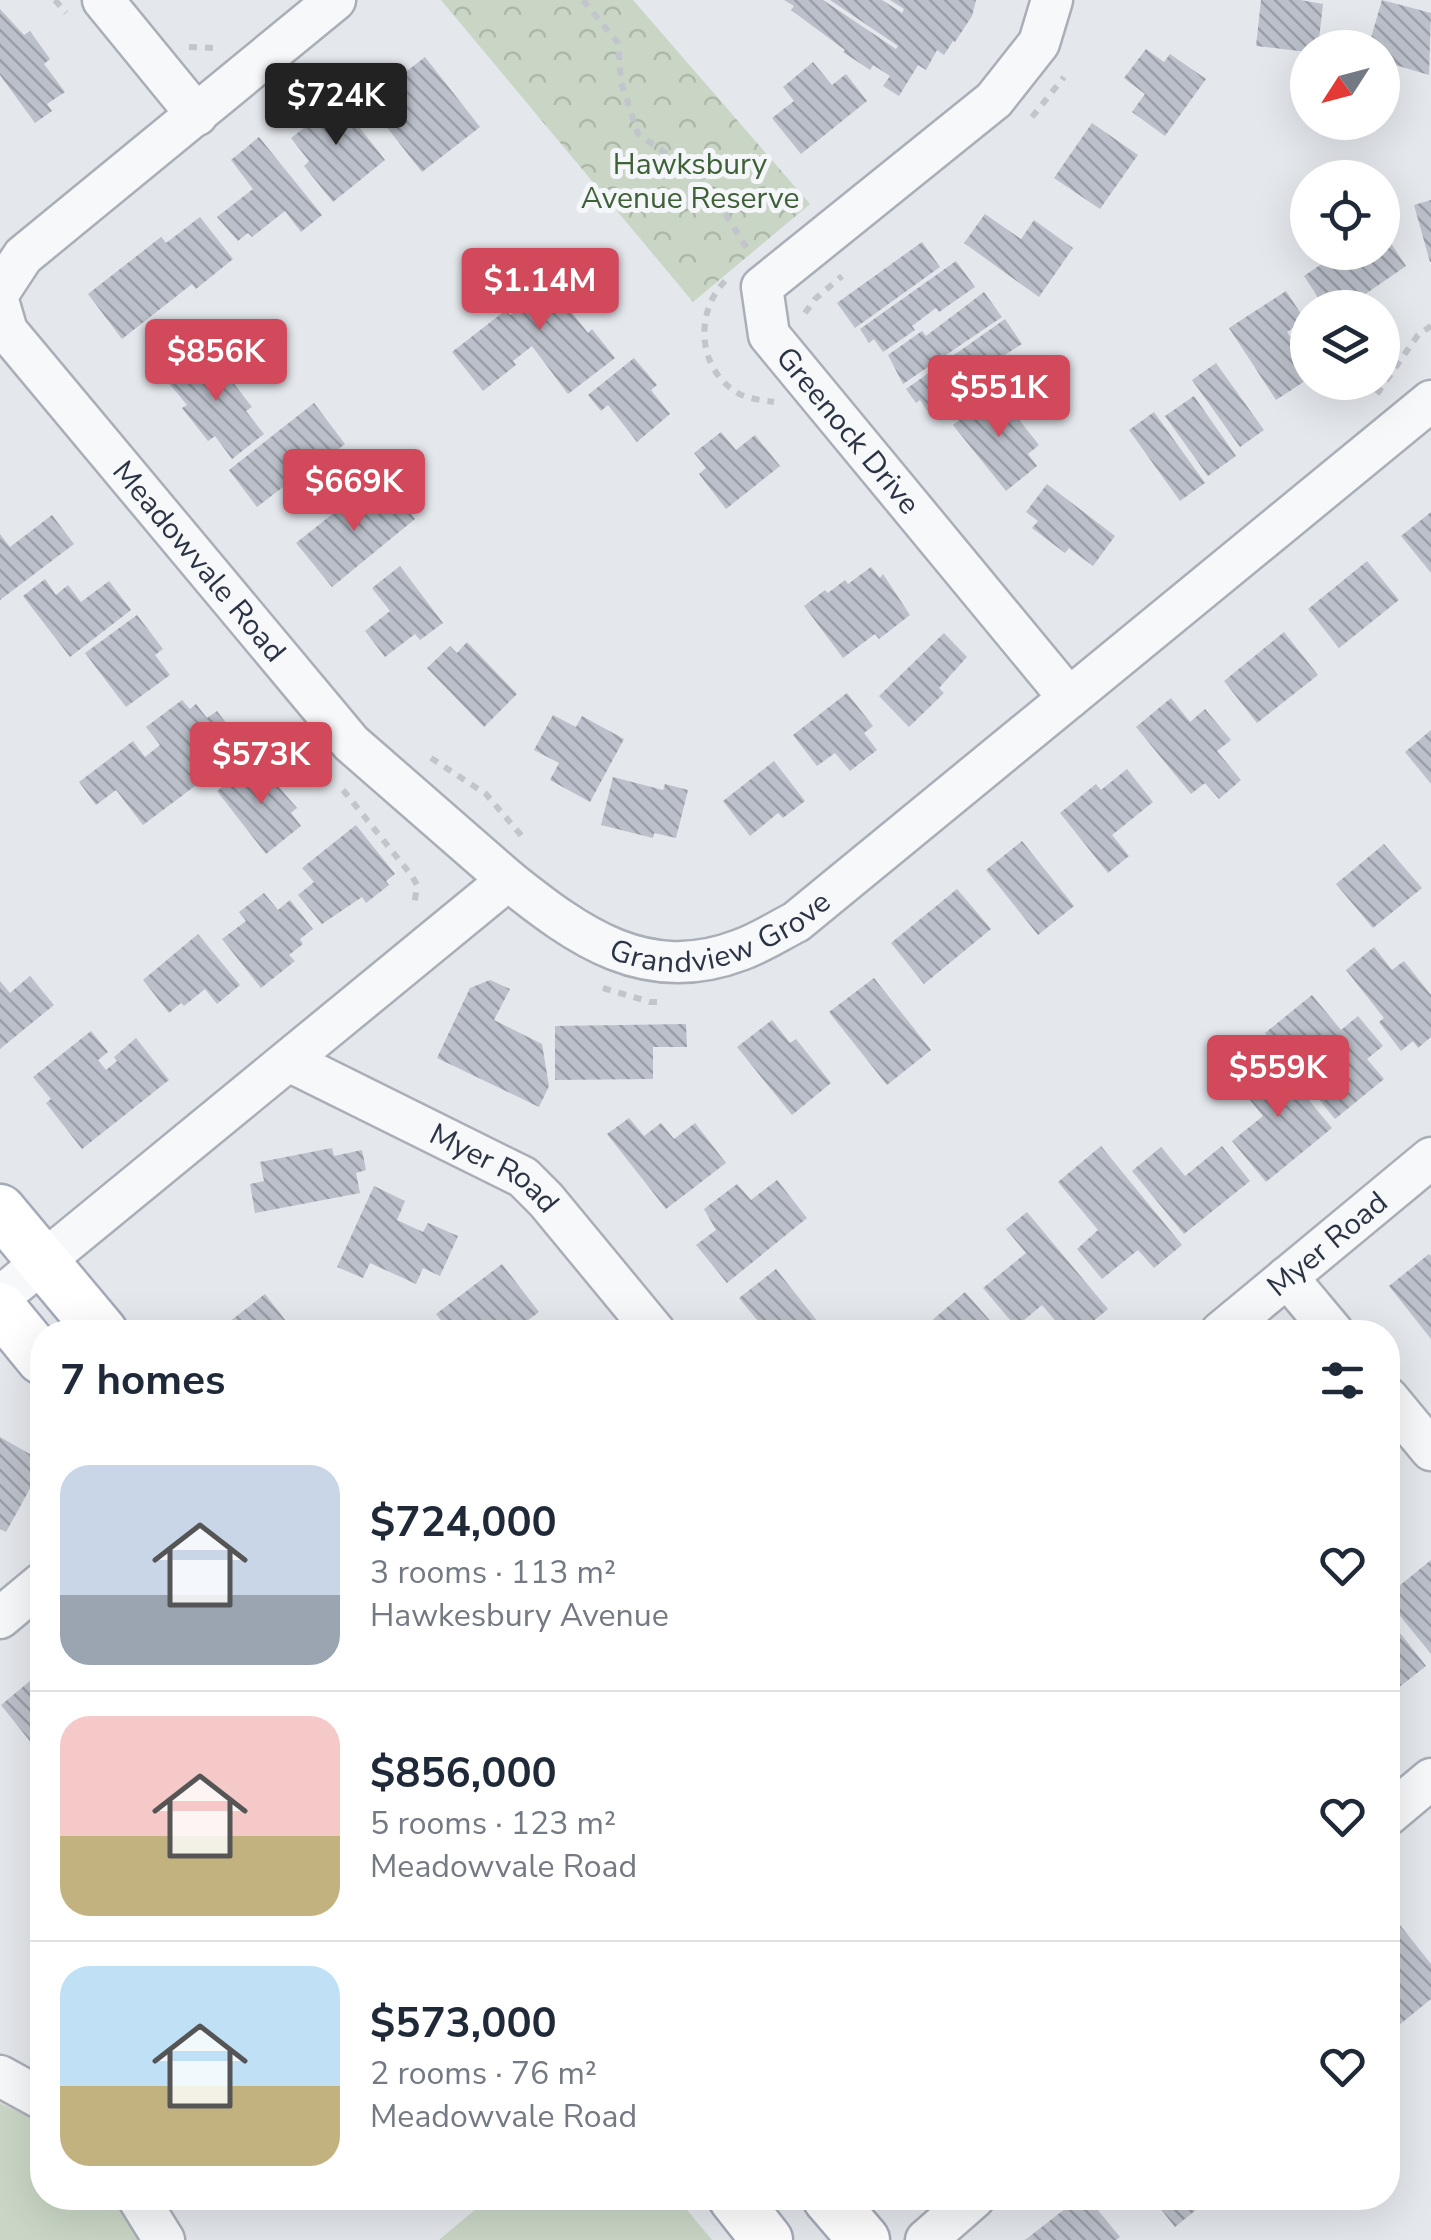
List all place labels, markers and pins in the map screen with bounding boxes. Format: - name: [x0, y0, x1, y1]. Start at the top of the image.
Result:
- pin: $724K: [266, 63, 406, 148]
- pin: $1.14M: [459, 248, 621, 333]
- pin: $856K: [146, 319, 286, 404]
- pin: $551K: [929, 355, 1069, 440]
- pin: $669K: [284, 449, 424, 534]
- pin: $573K: [191, 722, 331, 807]
- pin: $559K: [1208, 1035, 1348, 1120]

